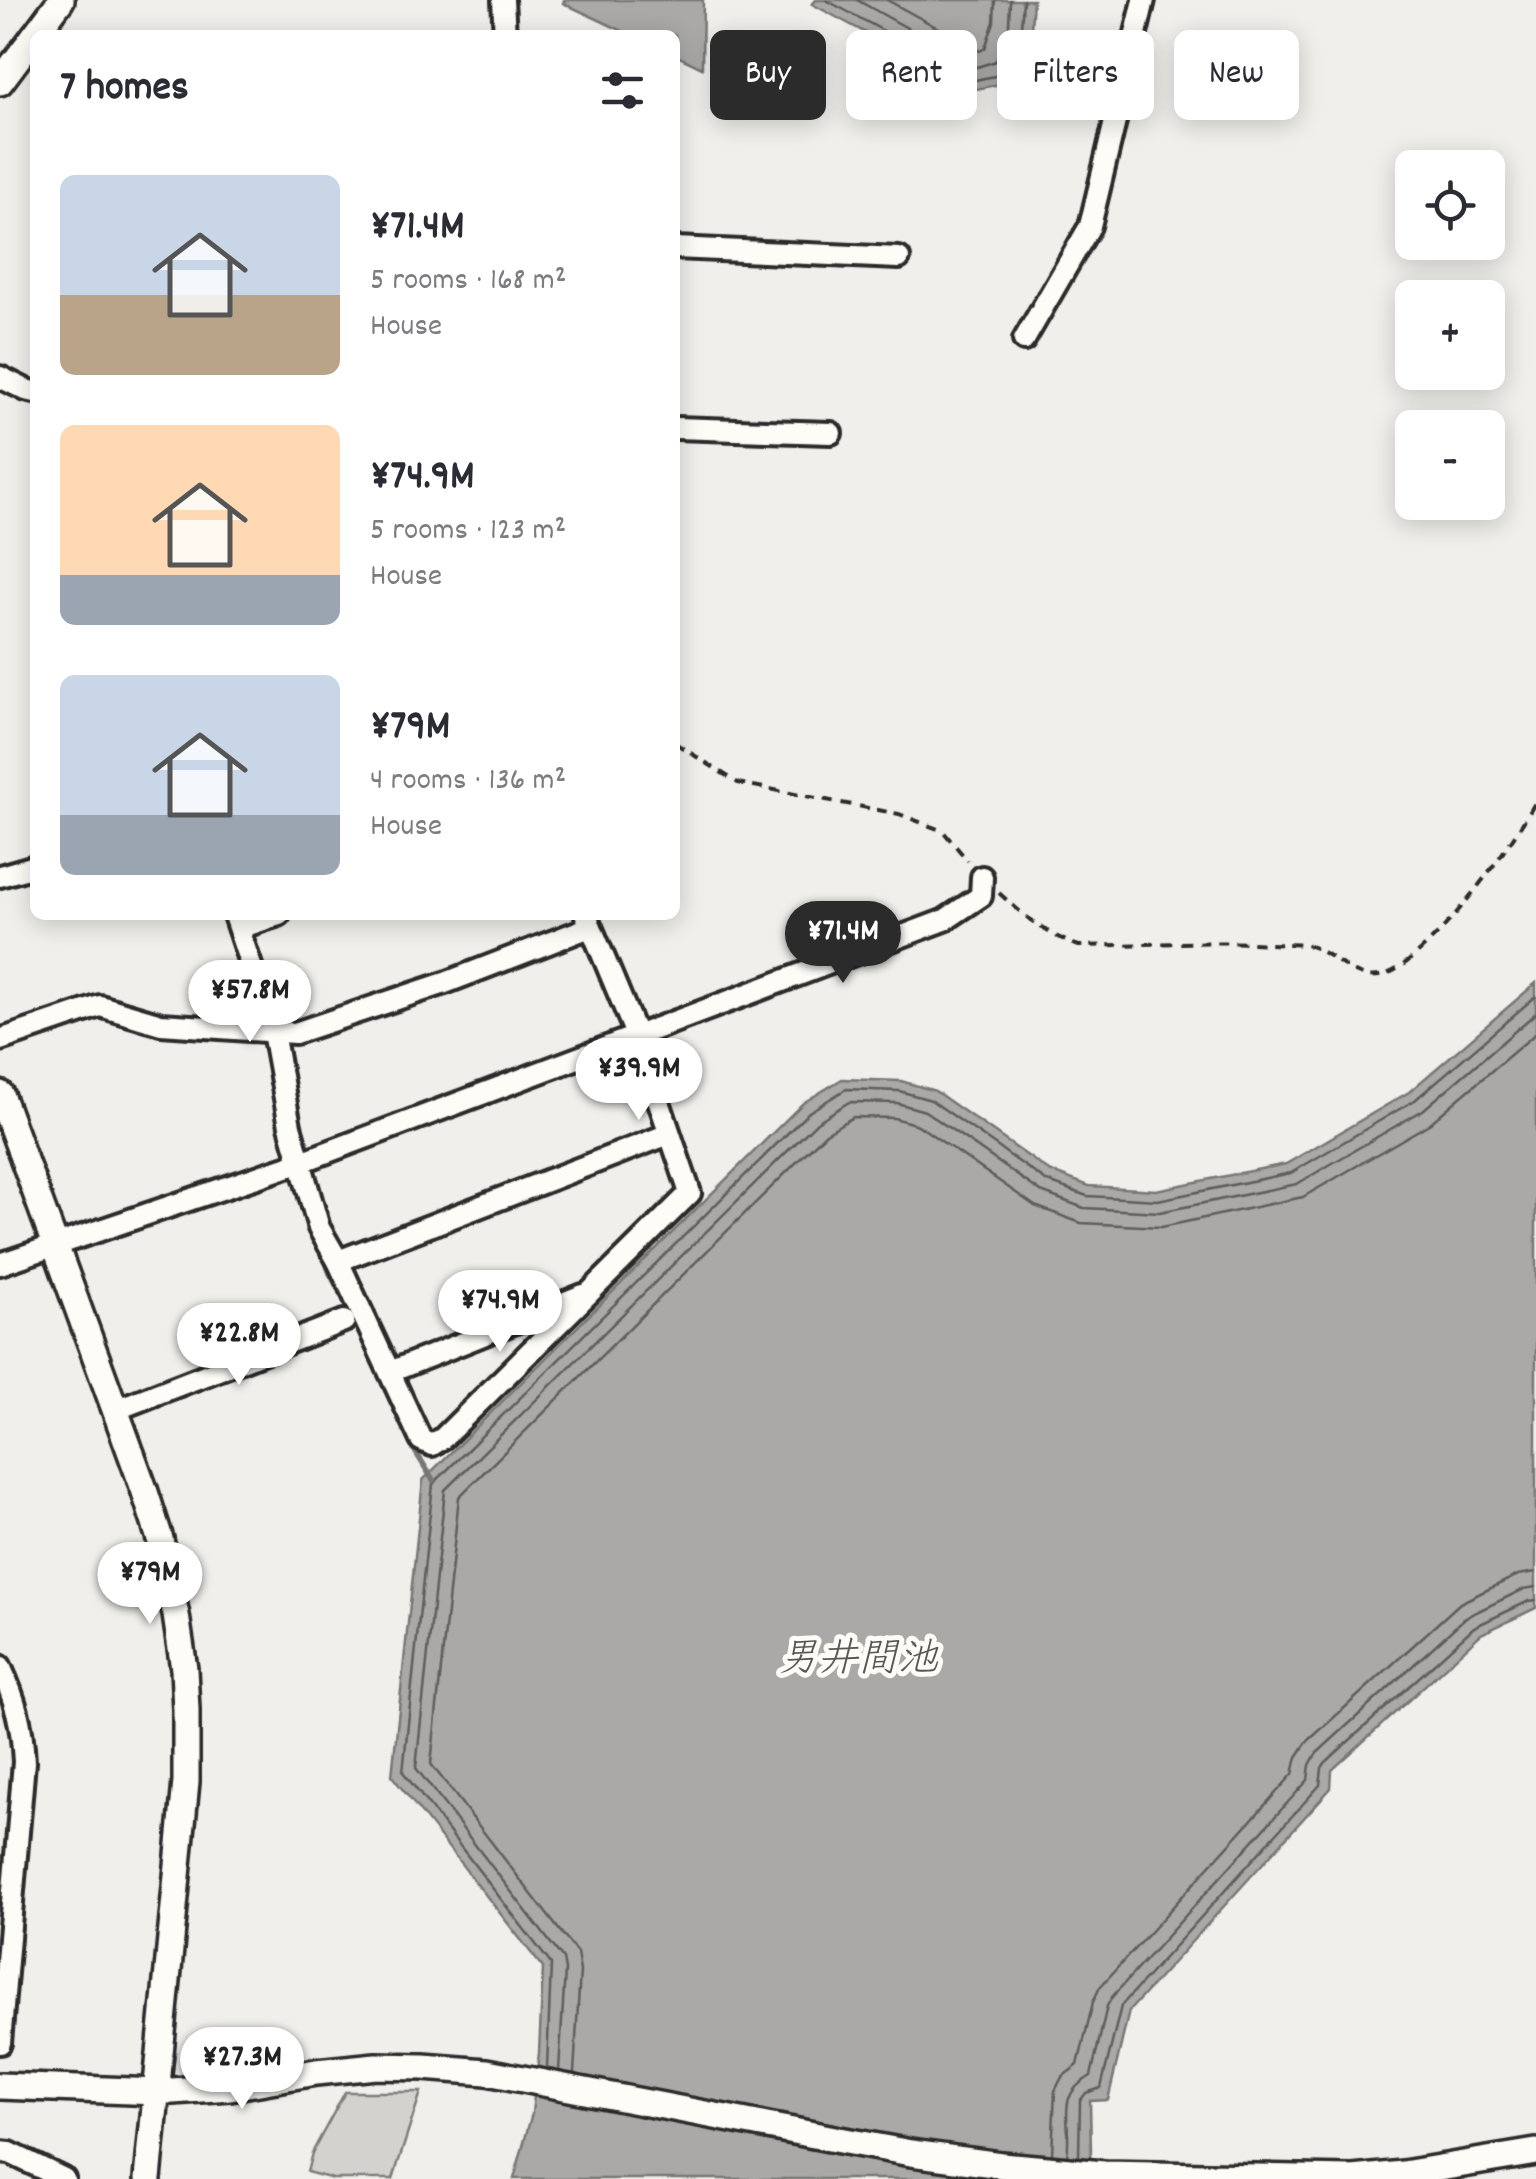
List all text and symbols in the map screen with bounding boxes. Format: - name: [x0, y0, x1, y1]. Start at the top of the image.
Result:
- chip: Buy: [710, 30, 826, 120]
- chip: Rent: [846, 30, 977, 120]
- chip: Filters: [997, 30, 1154, 120]
- chip: New: [1174, 30, 1299, 120]
- text: 7 homes: [60, 60, 189, 120]
- icon: filters: [595, 63, 650, 118]
- map controls: [1395, 150, 1505, 520]
- button: locate: [1395, 150, 1505, 260]
- text: ¥71.4M: [370, 199, 465, 259]
- icon: home: [140, 215, 260, 335]
- text: 5 rooms · 168 m²: [370, 259, 566, 305]
- button: +: [1395, 280, 1505, 390]
- text: House: [370, 305, 442, 351]
- button: −: [1395, 410, 1505, 520]
- text: ¥74.9M: [370, 449, 475, 509]
- icon: home: [140, 465, 260, 585]
- text: 5 rooms · 123 m²: [370, 509, 566, 555]
- text: House: [370, 555, 442, 601]
- text: ¥79M: [370, 699, 450, 759]
- icon: home: [140, 715, 260, 835]
- text: 4 rooms · 136 m²: [370, 759, 566, 805]
- text: House: [370, 805, 442, 851]
- pin: ¥71.4M: [762, 901, 924, 986]
- text: ¥71.4M: [807, 910, 879, 956]
- pin: ¥57.8M: [169, 960, 331, 1045]
- text: ¥57.8M: [210, 969, 290, 1015]
- pin: ¥39.9M: [558, 1038, 720, 1123]
- text: ¥39.9M: [597, 1047, 681, 1093]
- pin: ¥74.9M: [419, 1270, 581, 1355]
- text: ¥74.9M: [460, 1279, 540, 1325]
- pin: ¥22.8M: [158, 1303, 320, 1388]
- text: ¥22.8M: [199, 1312, 279, 1358]
- pin: ¥79M: [91, 1542, 209, 1627]
- text: ¥79M: [119, 1551, 181, 1597]
- water label: 男井間池: [778, 1634, 939, 1691]
- pin: ¥27.3M: [161, 2027, 323, 2112]
- text: ¥27.3M: [202, 2036, 282, 2082]

